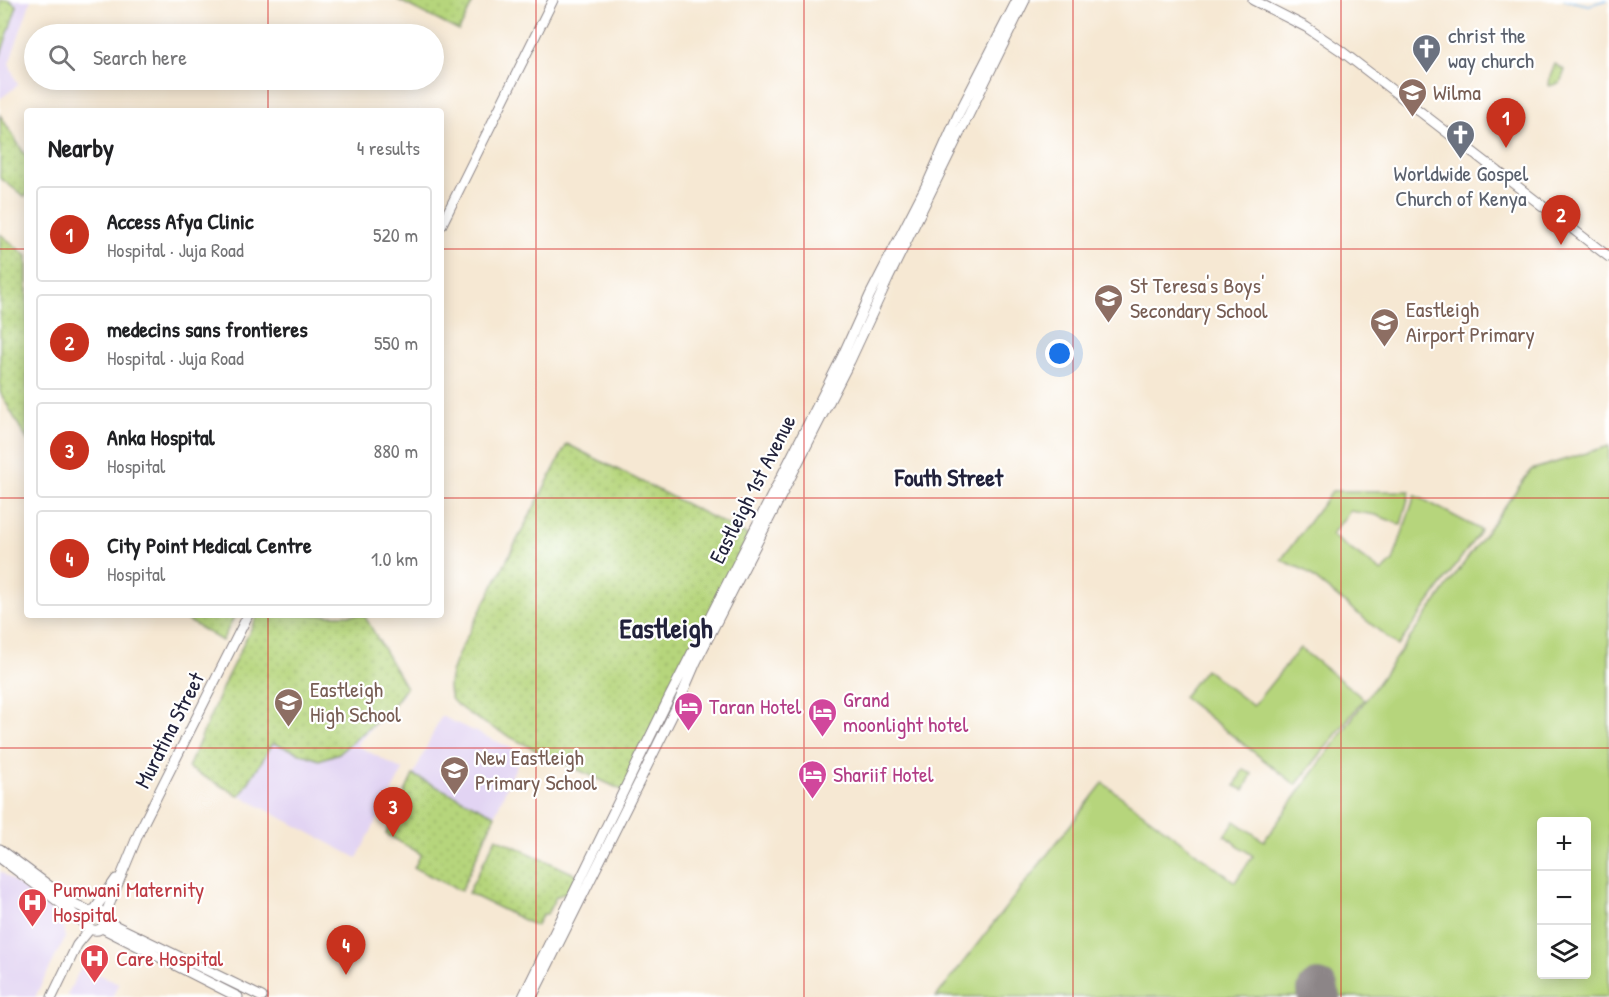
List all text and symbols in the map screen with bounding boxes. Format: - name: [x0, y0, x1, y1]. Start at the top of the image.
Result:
- place label: christ the way church: [1448, 20, 1534, 75]
- search box: [24, 24, 444, 90]
- church icon: christ the way church: [1411, 32, 1443, 74]
- icon: search: [45, 41, 78, 74]
- text: Search here: [93, 42, 187, 72]
- school or university icon: Wilma: [1396, 76, 1428, 118]
- place label: Wilma: [1433, 77, 1481, 107]
- pin: 1: [1486, 98, 1526, 148]
- church icon: Worldwide Gospel Church of Kenya: [1445, 118, 1477, 160]
- text: Nearby: [48, 130, 114, 165]
- text: 4 results: [357, 134, 420, 161]
- place label: Worldwide Gospel Church of Kenya: [1394, 158, 1529, 213]
- pin: 2: [1542, 196, 1580, 245]
- text: Access Afya Clinic: [107, 206, 253, 236]
- text: 1: [66, 221, 73, 248]
- text: 520 m: [373, 221, 418, 248]
- text: Hospital · Juja Road: [107, 236, 244, 263]
- place label: St Teresa's Boys' Secondary School: [1130, 270, 1268, 325]
- school or university icon: St Teresa's Boys' Secondary School: [1093, 282, 1125, 324]
- place label: Eastleigh Airport Primary: [1406, 294, 1535, 349]
- school or university icon: Eastleigh Airport Primary: [1369, 306, 1401, 348]
- text: medecins sans frontieres: [107, 314, 308, 344]
- text: 2: [65, 329, 74, 356]
- text: 550 m: [374, 329, 418, 356]
- your location: [1045, 339, 1074, 368]
- text: Hospital · Juja Road: [107, 344, 244, 371]
- street label: Eastleigh 1st Avenue: [702, 409, 802, 568]
- text: Anka Hospital: [107, 422, 215, 452]
- text: 3: [65, 437, 74, 464]
- text: 880 m: [374, 437, 418, 464]
- text: Hospital: [107, 452, 165, 479]
- district label: Fouth Street: [894, 461, 1004, 493]
- text: City Point Medical Centre: [107, 530, 312, 560]
- text: 4: [66, 545, 73, 572]
- text: 1.0 km: [371, 545, 418, 572]
- text: Hospital: [107, 560, 165, 587]
- district label: Eastleigh: [620, 609, 713, 648]
- street label: Muratina Street: [127, 667, 211, 793]
- place label: Eastleigh High School: [310, 674, 401, 729]
- place label: Grand moonlight hotel: [843, 684, 969, 739]
- school or university icon: Eastleigh High School: [273, 686, 305, 728]
- hotel icon: Taran Hotel: [672, 690, 704, 732]
- place label: Taran Hotel: [709, 691, 802, 721]
- hotel icon: Grand moonlight hotel: [806, 696, 838, 738]
- place label: New Eastleigh Primary School: [475, 742, 597, 797]
- school or university icon: New Eastleigh Primary School: [438, 754, 470, 796]
- hotel icon: Shariif Hotel: [796, 758, 828, 800]
- place label: Shariif Hotel: [833, 759, 934, 789]
- pin: 3: [374, 788, 412, 837]
- map controls: [1537, 817, 1591, 979]
- button: +: [1537, 817, 1591, 871]
- button: −: [1537, 871, 1591, 925]
- place label: Pumwani Maternity Hospital: [53, 874, 204, 929]
- hospital icon: Pumwani Maternity Hospital: [16, 886, 48, 928]
- button: layers: [1537, 925, 1591, 979]
- pin: 4: [326, 926, 366, 975]
- hospital icon: Care Hospital: [79, 942, 111, 984]
- place label: Care Hospital: [116, 943, 223, 973]

